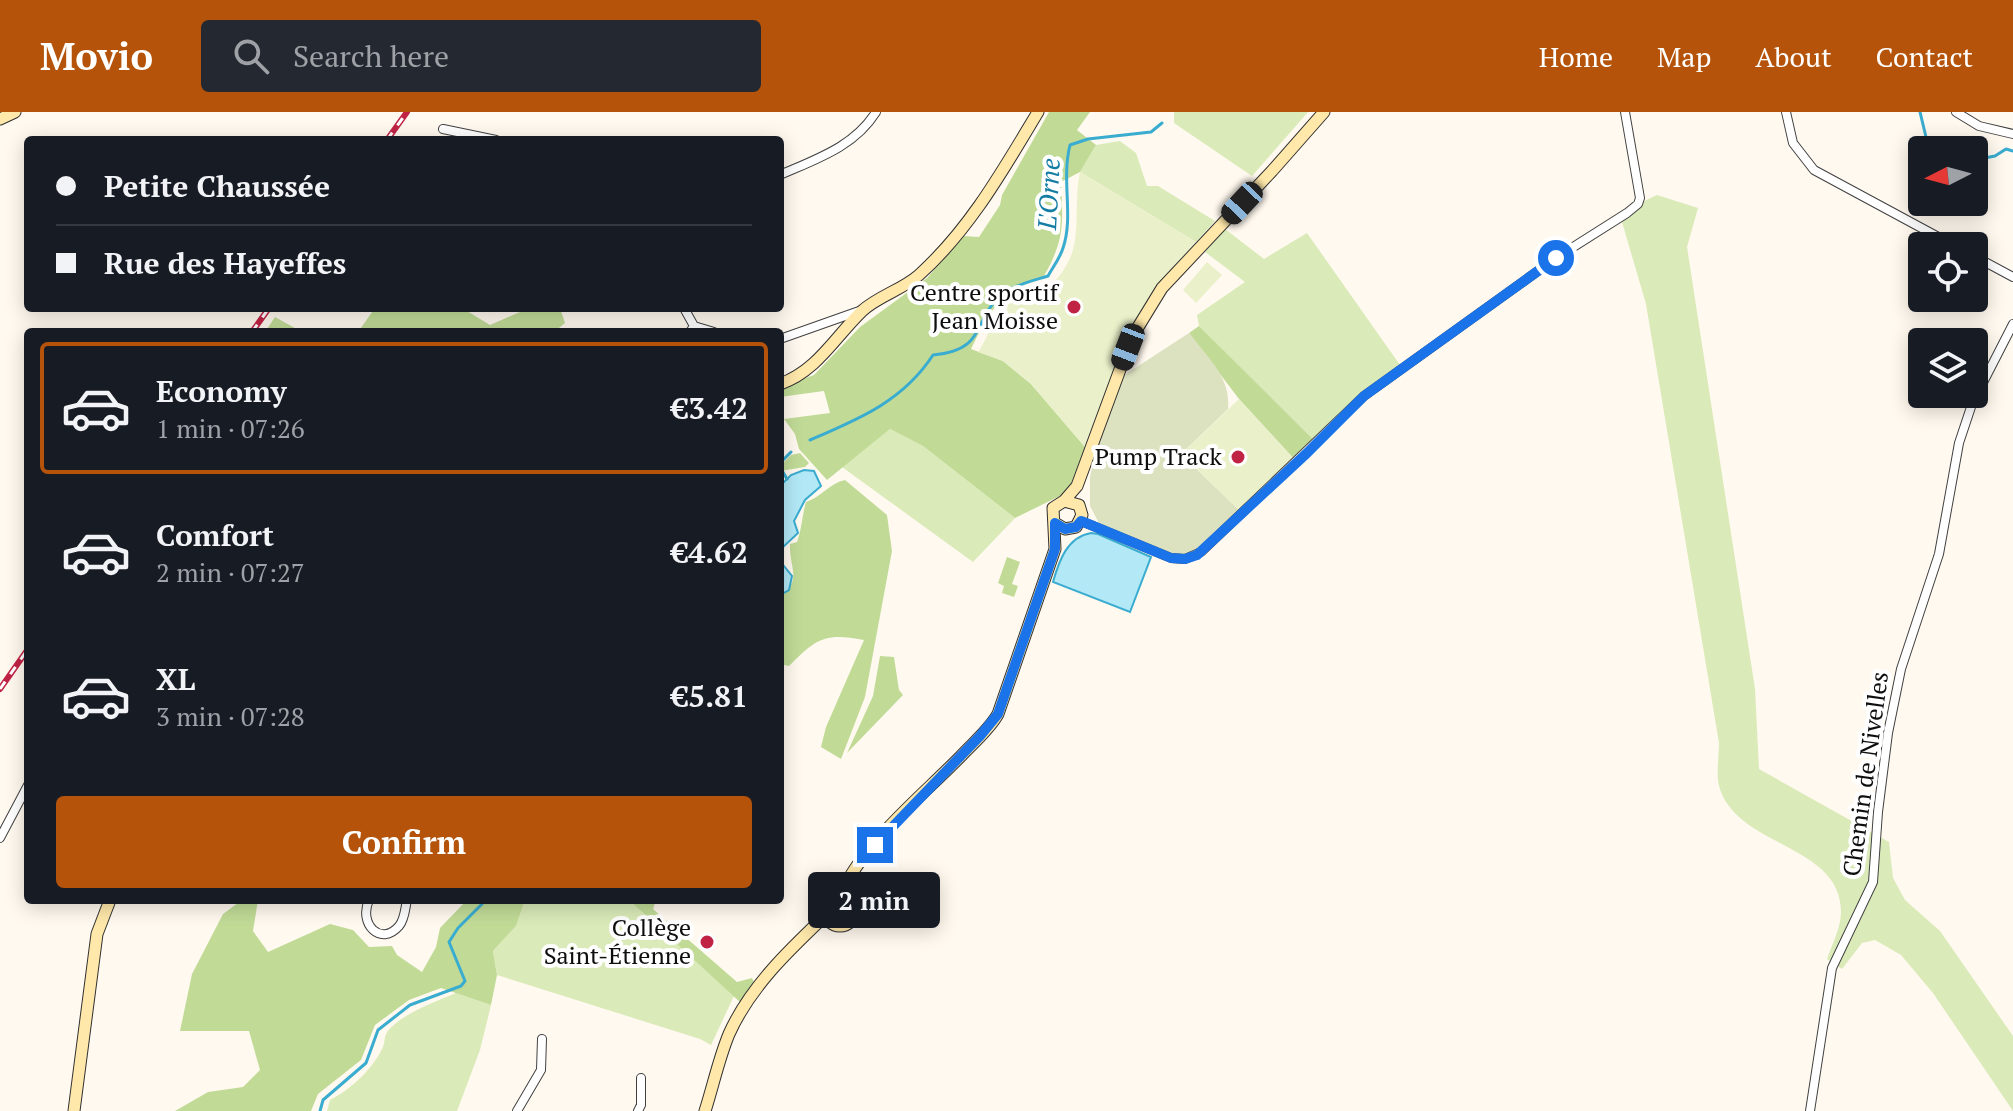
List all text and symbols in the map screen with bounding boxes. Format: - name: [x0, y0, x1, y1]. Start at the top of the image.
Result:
- search box: [201, 20, 761, 92]
- text: Movio: [40, 31, 153, 81]
- icon: search: [229, 34, 273, 78]
- text: Search here: [293, 36, 449, 76]
- text: Home: [1539, 38, 1613, 75]
- text: Map: [1657, 38, 1711, 75]
- text: About: [1755, 38, 1832, 75]
- text: Contact: [1876, 38, 1973, 75]
- north arrow: [1908, 136, 1988, 216]
- map controls: [1908, 136, 1988, 408]
- water label: L'Orne: [1029, 157, 1067, 232]
- text: Petite Chaussée: [104, 166, 330, 206]
- car: [1217, 177, 1267, 229]
- button: locate: [1908, 232, 1988, 312]
- route start: [1538, 240, 1574, 276]
- text: Rue des Hayeffes: [104, 243, 346, 283]
- place label: Centre sportif Jean Moisse: [910, 276, 1060, 336]
- marker: Centre sportif Jean Moisse: [1065, 298, 1083, 316]
- car: [1108, 320, 1148, 374]
- button: layers: [1908, 328, 1988, 408]
- text: Economy: [156, 371, 287, 411]
- icon: car: [60, 372, 132, 444]
- text: €3.42: [671, 388, 748, 428]
- text: 1 min · 07:26: [156, 411, 305, 445]
- place label: Pump Track: [1095, 440, 1223, 472]
- marker: Pump Track: [1229, 448, 1247, 466]
- text: Comfort: [156, 515, 274, 555]
- icon: car: [60, 516, 132, 588]
- text: €4.62: [671, 532, 748, 572]
- text: 2 min · 07:27: [156, 555, 305, 589]
- text: XL: [156, 659, 195, 699]
- icon: car: [60, 660, 132, 732]
- street label: Chemin de Nivelles: [1835, 669, 1895, 878]
- text: €5.81: [671, 676, 748, 716]
- text: 3 min · 07:28: [156, 699, 305, 733]
- button: Confirm: [56, 796, 752, 888]
- route end: [857, 827, 893, 863]
- callout: 2 min: [809, 873, 941, 929]
- text: 2 min: [838, 883, 910, 917]
- place label: Collège Saint-Étienne: [544, 911, 691, 971]
- marker: Collège Saint-Étienne: [698, 933, 716, 951]

